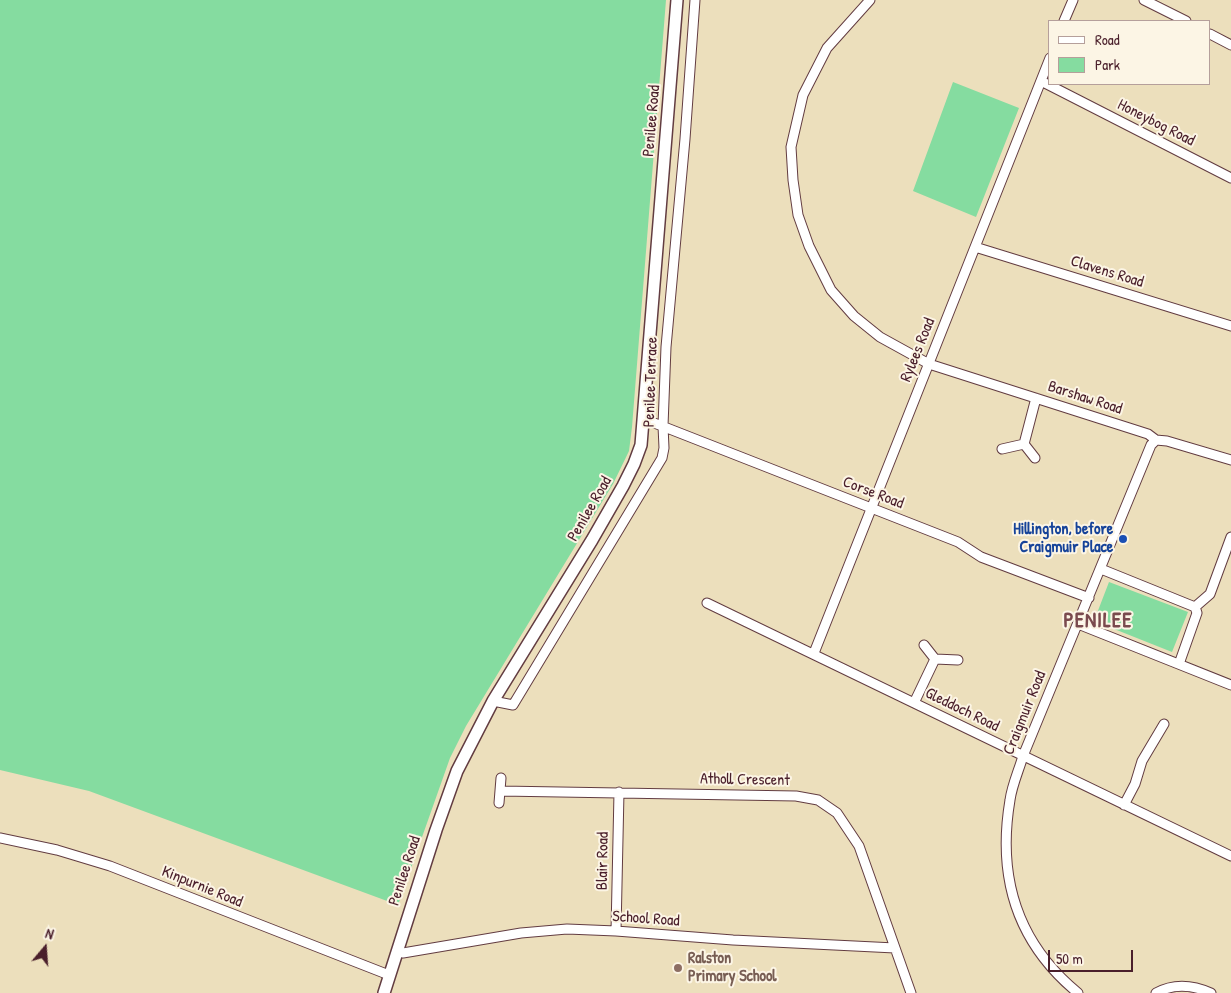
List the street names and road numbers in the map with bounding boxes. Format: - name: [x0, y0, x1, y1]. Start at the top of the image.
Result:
- street label: Penilee Road: [639, 84, 665, 158]
- street label: Honeybog Road: [1114, 95, 1198, 151]
- street label: Clavens Road: [1068, 252, 1146, 292]
- street label: Rylees Road: [897, 315, 939, 385]
- street label: Penilee Terrace: [640, 336, 662, 428]
- street label: Barshaw Road: [1045, 377, 1125, 419]
- street label: Penilee Road: [564, 473, 616, 545]
- street label: Corse Road: [840, 473, 906, 513]
- street label: Craigmuir Road: [999, 668, 1051, 758]
- street label: Gleddoch Road: [922, 684, 1002, 736]
- street label: Atholl Crescent: [700, 770, 790, 790]
- street label: Blair Road: [593, 832, 613, 890]
- street label: Penilee Road: [385, 834, 425, 908]
- street label: Kinpurnie Road: [159, 862, 245, 912]
- street label: School Road: [612, 907, 680, 931]

